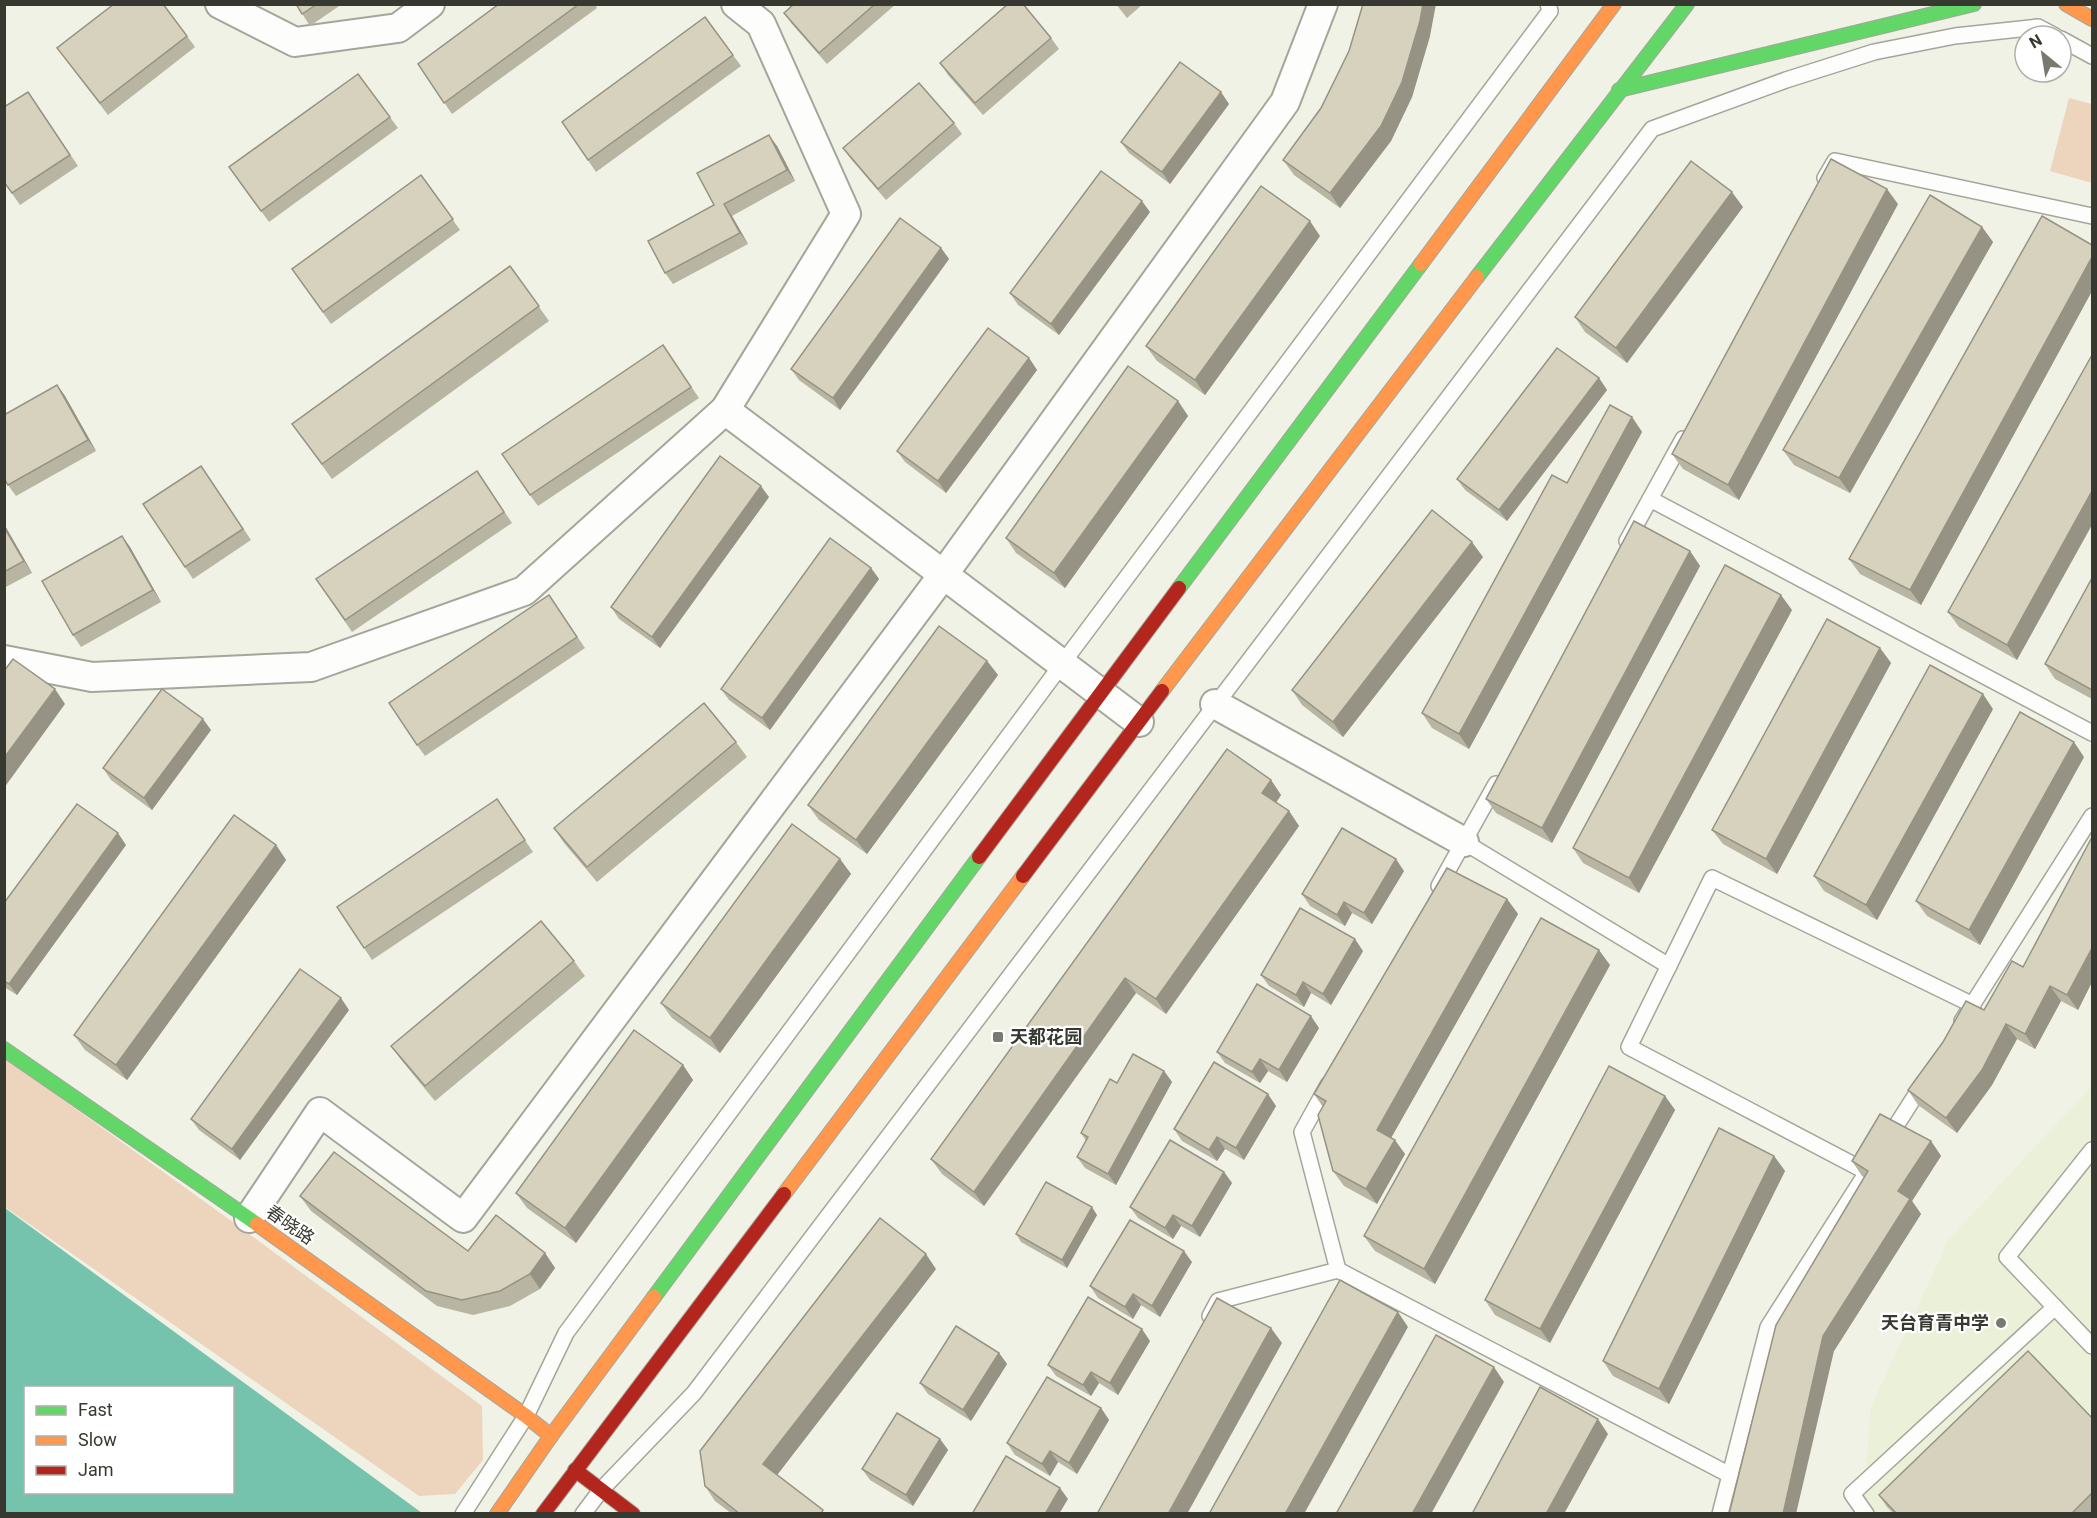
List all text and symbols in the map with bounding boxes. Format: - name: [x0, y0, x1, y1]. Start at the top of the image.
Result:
- north arrow: [2013, 24, 2073, 84]
- text: N: [2026, 30, 2045, 52]
- place label: 天都花园: [1010, 1026, 1082, 1047]
- marker: 天都花园: [991, 1030, 1005, 1044]
- street label: 春晓路: [262, 1201, 318, 1249]
- place label: 天台育青中学: [1881, 1312, 1989, 1333]
- marker: 天台育青中学: [1994, 1316, 2008, 1330]
- legend: [24, 1386, 234, 1494]
- text: Fast: [78, 1399, 113, 1420]
- text: Slow: [78, 1429, 117, 1450]
- text: Jam: [78, 1459, 114, 1480]

